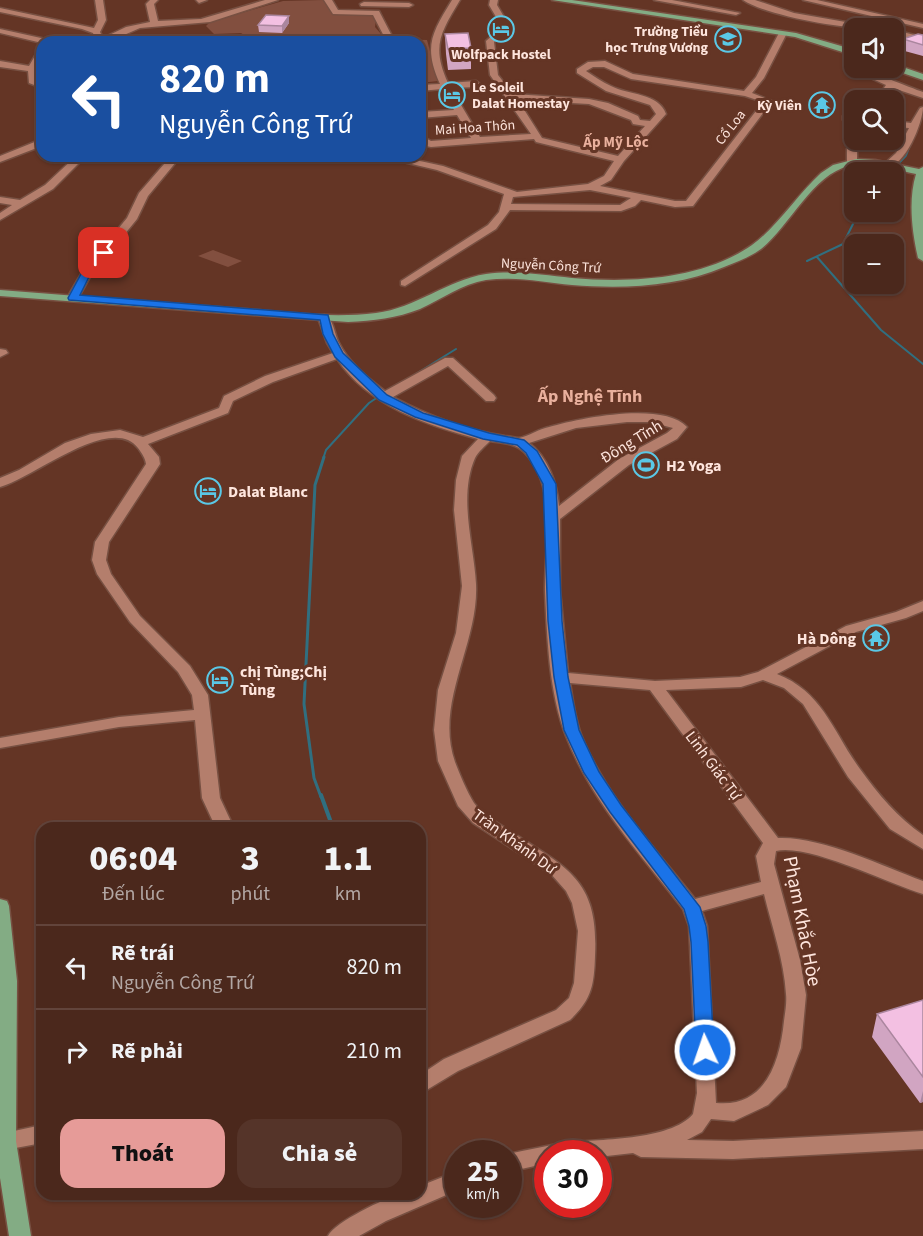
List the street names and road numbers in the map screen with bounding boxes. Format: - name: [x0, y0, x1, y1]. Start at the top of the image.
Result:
- street label: Cổ Loa: [711, 106, 751, 149]
- street label: Mai Hoa Thôn: [434, 115, 516, 141]
- street label: Nguyễn Công Trứ: [500, 253, 602, 279]
- street label: Đông Tĩnh: [596, 415, 667, 469]
- street label: Linh Giác Tự: [680, 727, 747, 805]
- street label: Trần Khánh Dư: [468, 804, 561, 880]
- street label: Phạm Khắc Hòe: [776, 854, 828, 989]

